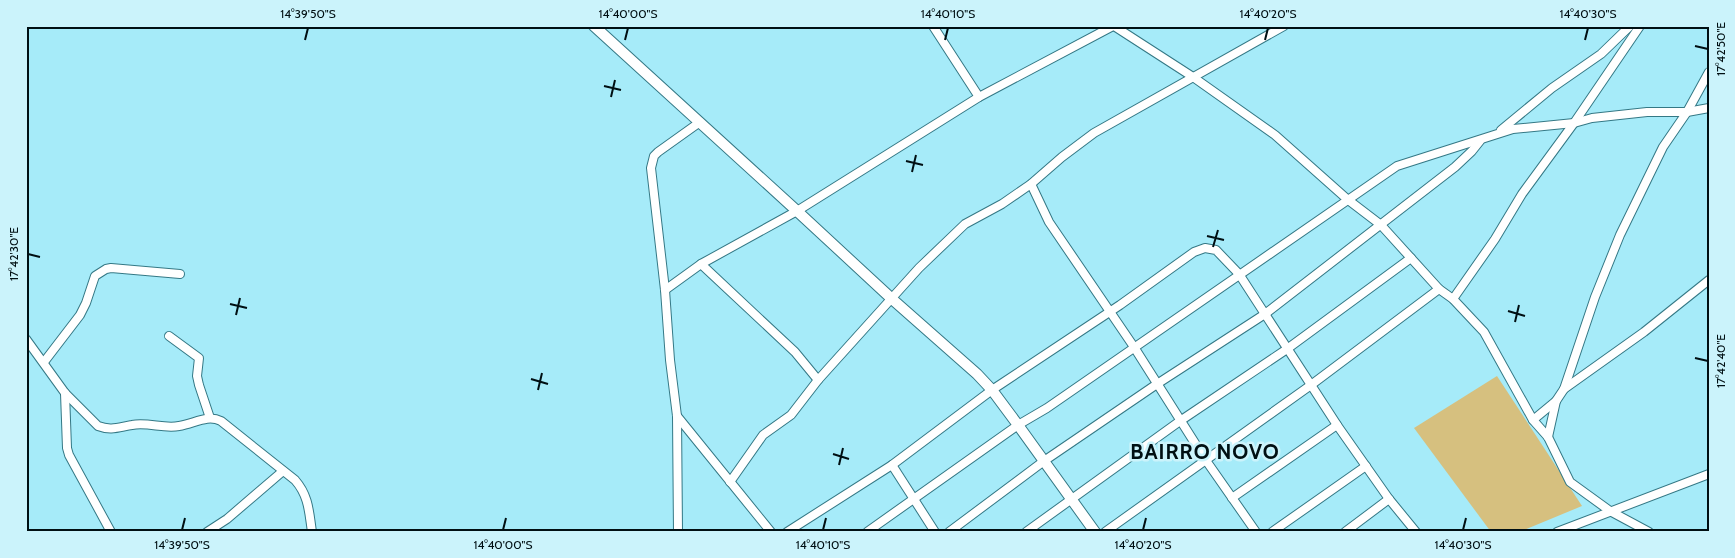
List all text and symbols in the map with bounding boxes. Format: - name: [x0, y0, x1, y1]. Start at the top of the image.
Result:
- text: 14°39'50"S: [280, 6, 336, 21]
- text: 14°40'00"S: [599, 6, 657, 21]
- text: 14°40'10"S: [921, 6, 975, 21]
- text: 14°40'20"S: [1240, 6, 1296, 21]
- text: 14°40'30"S: [1559, 6, 1617, 21]
- text: 17°42'50"E: [1713, 22, 1728, 76]
- text: 17°42'30"E: [6, 227, 21, 281]
- text: 17°42'40"E: [1713, 334, 1728, 388]
- district label: BAIRRO NOVO: [1130, 439, 1280, 464]
- text: 14°39'50"S: [154, 537, 210, 552]
- text: 14°40'00"S: [474, 537, 532, 552]
- text: 14°40'10"S: [796, 537, 850, 552]
- text: 14°40'20"S: [1115, 537, 1171, 552]
- text: 14°40'30"S: [1434, 537, 1492, 552]

